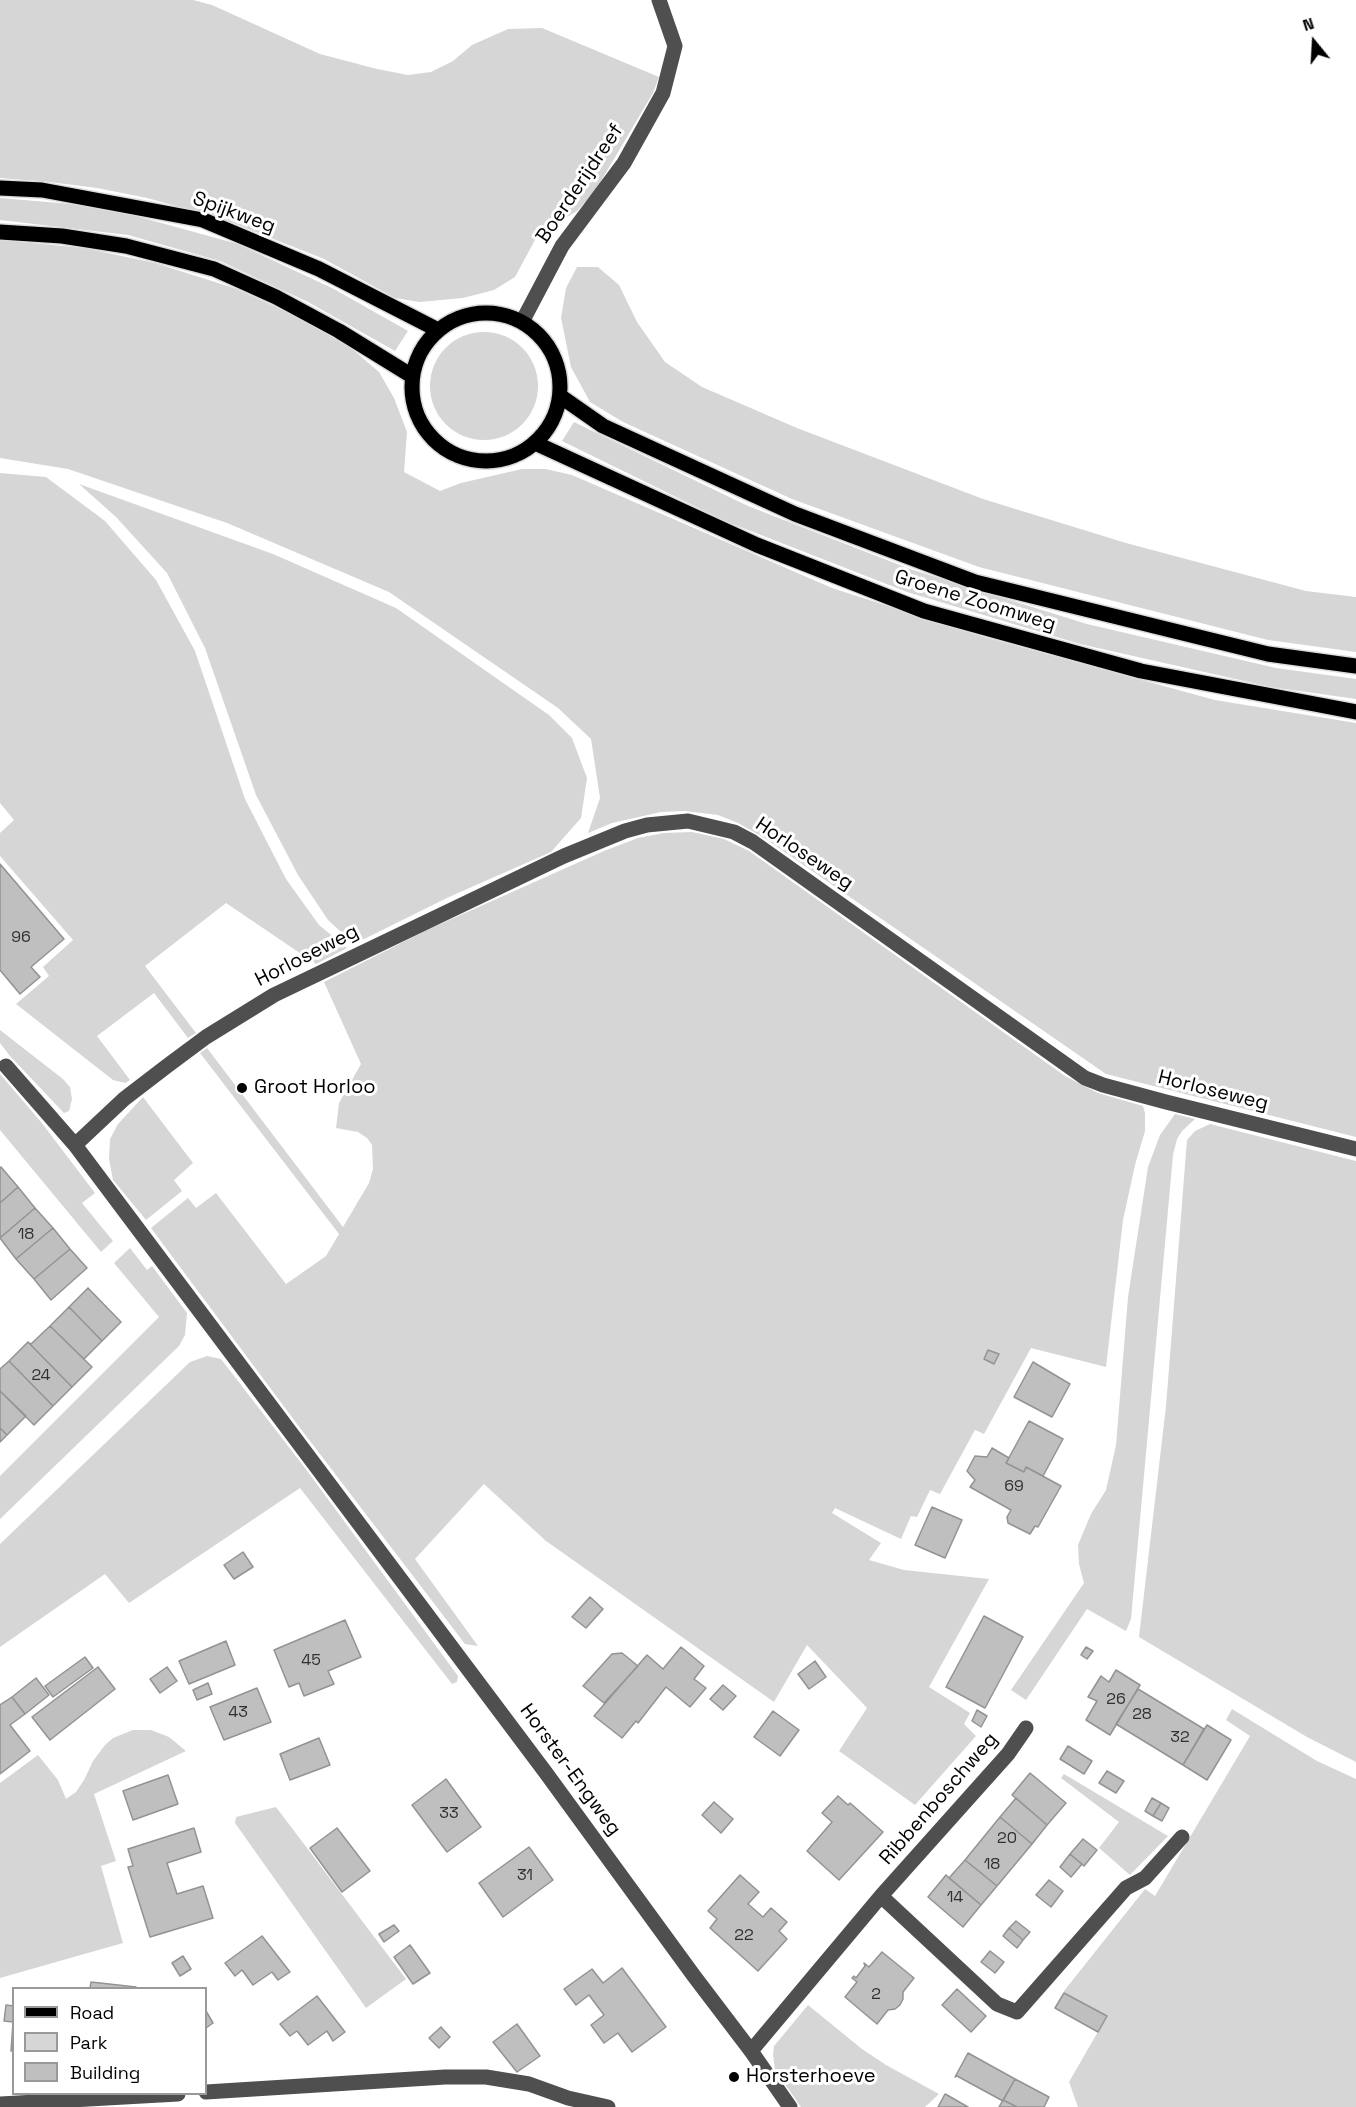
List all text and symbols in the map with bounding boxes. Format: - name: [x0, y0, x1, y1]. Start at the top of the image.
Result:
- north arrow: [1284, 12, 1344, 72]
- text: N: [1300, 13, 1317, 36]
- street label: Boerderijdreef: [531, 120, 629, 248]
- street label: Spijkweg: [189, 187, 279, 239]
- street label: Groene Zoomweg: [891, 565, 1059, 637]
- street label: Horloseweg: [750, 812, 858, 896]
- street label: Horloseweg: [251, 920, 363, 992]
- house number: 96: [11, 928, 31, 948]
- street label: Horloseweg: [1155, 1066, 1271, 1116]
- place label: Groot Horloo: [254, 1076, 376, 1100]
- marker: Groot Horloo: [235, 1081, 249, 1095]
- house number: 18: [18, 1225, 34, 1245]
- house number: 24: [31, 1366, 51, 1386]
- house number: 69: [1004, 1477, 1024, 1497]
- house number: 45: [301, 1651, 321, 1671]
- house number: 26: [1106, 1690, 1126, 1710]
- street label: Horster-Engweg: [514, 1699, 626, 1841]
- house number: 43: [228, 1703, 248, 1723]
- house number: 28: [1132, 1705, 1152, 1725]
- street label: Ribbenboschweg: [875, 1728, 1003, 1870]
- house number: 32: [1170, 1728, 1190, 1748]
- house number: 33: [439, 1804, 459, 1824]
- house number: 20: [997, 1829, 1017, 1849]
- house number: 18: [984, 1855, 1000, 1875]
- house number: 31: [517, 1866, 533, 1886]
- house number: 14: [947, 1888, 963, 1908]
- house number: 22: [734, 1926, 754, 1946]
- house number: 2: [871, 1985, 881, 2005]
- legend: [12, 1987, 207, 2095]
- text: Road: [70, 2001, 114, 2024]
- text: Park: [70, 2031, 107, 2054]
- text: Building: [70, 2061, 140, 2084]
- place label: Horsterhoeve: [746, 2065, 876, 2089]
- marker: Horsterhoeve: [727, 2070, 741, 2084]

